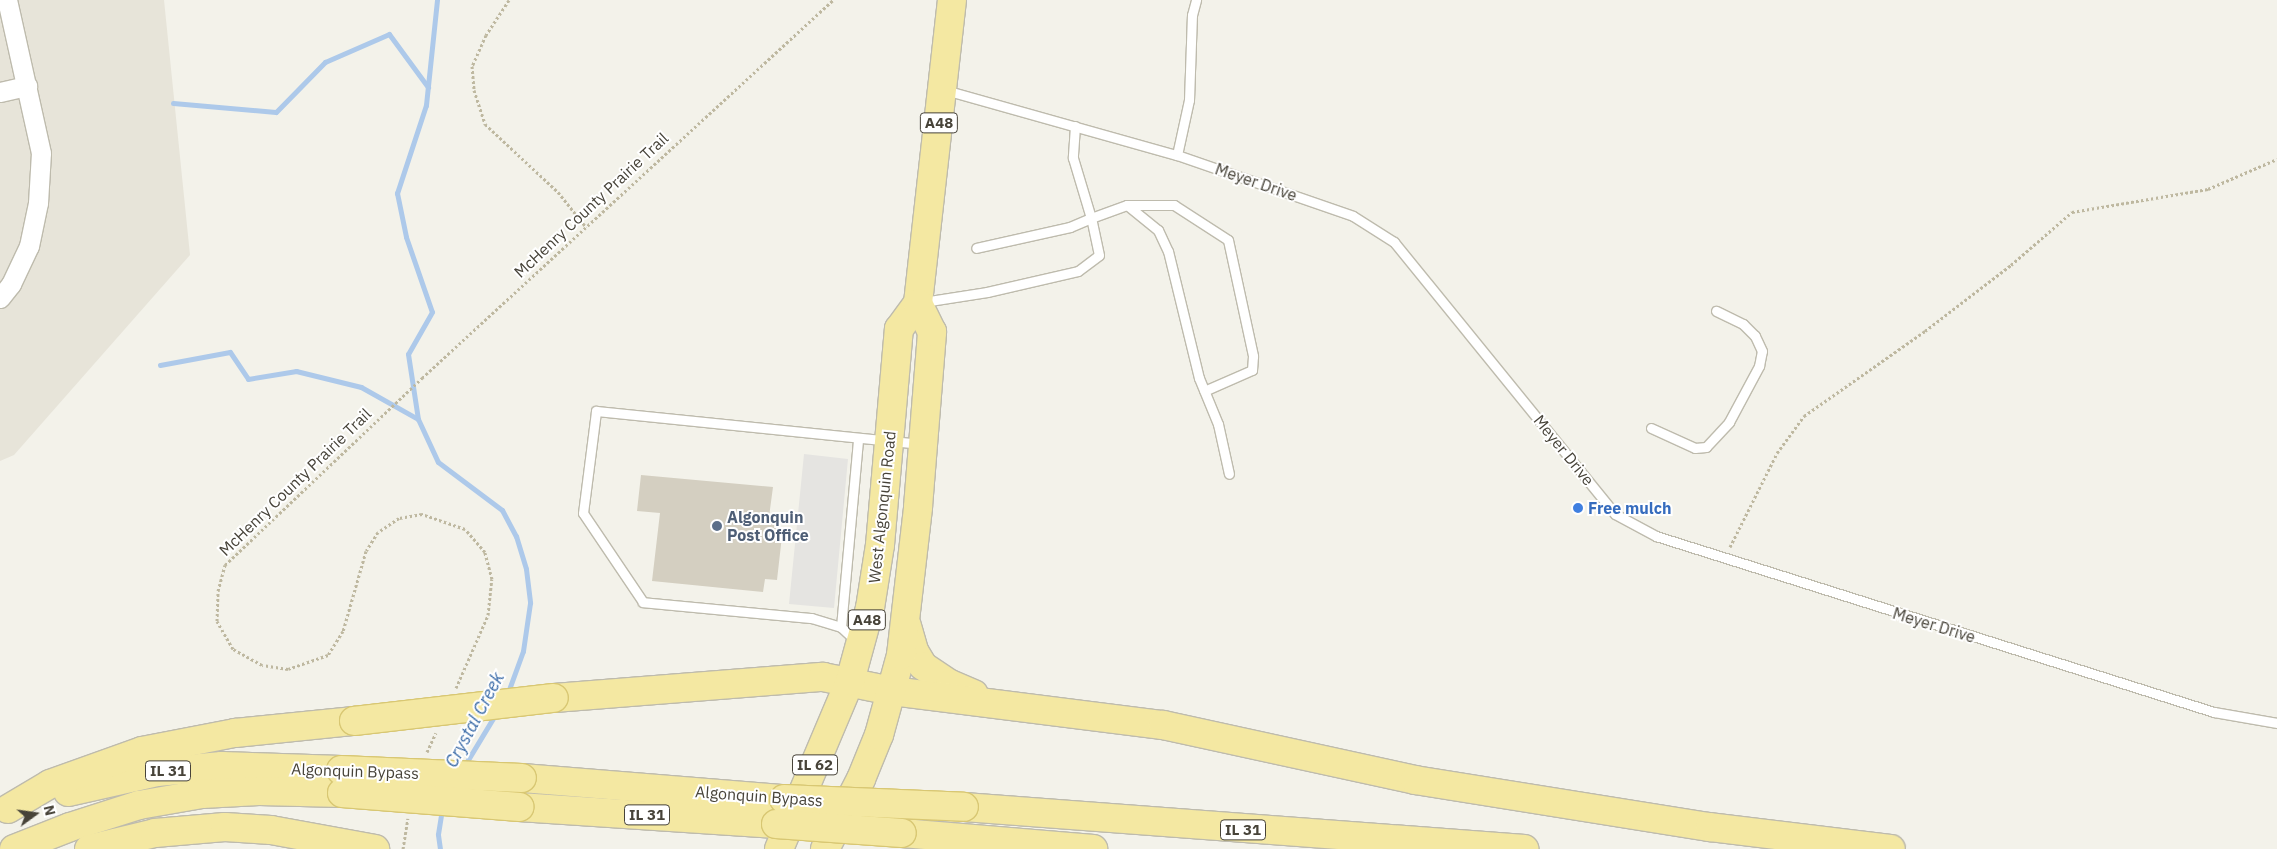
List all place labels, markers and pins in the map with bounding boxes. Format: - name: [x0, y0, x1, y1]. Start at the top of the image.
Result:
- place label: Free mulch: [1588, 498, 1672, 518]
- marker: Free mulch: [1572, 502, 1584, 514]
- place label: Algonquin Post Office: [727, 507, 809, 545]
- marker: Algonquin Post Office: [711, 520, 723, 532]

